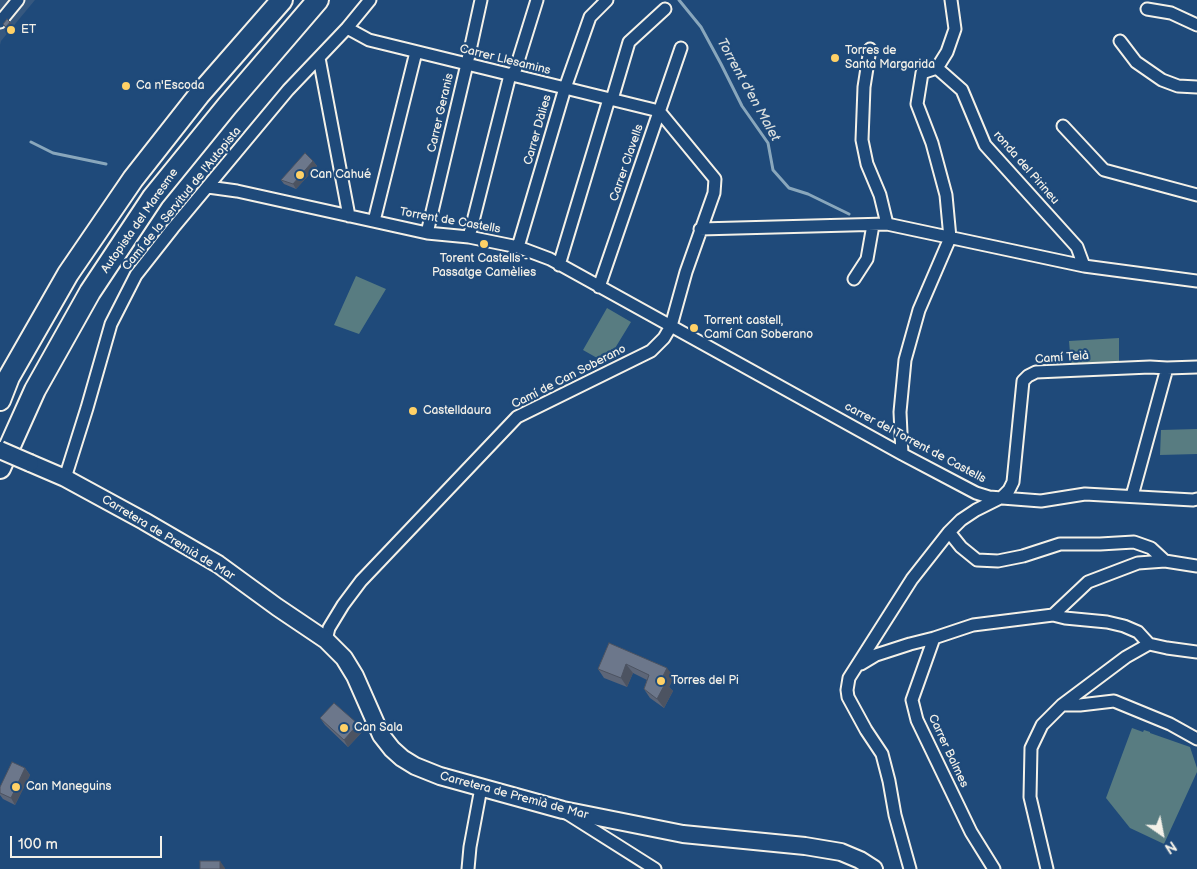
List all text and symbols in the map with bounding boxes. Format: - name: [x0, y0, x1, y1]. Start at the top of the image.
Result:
- place label: ET: [21, 23, 36, 37]
- marker: ET: [5, 24, 17, 36]
- water label: Torrent d'en Malet: [713, 36, 783, 144]
- street label: Carrer Llesamins: [458, 42, 552, 78]
- place label: Torres de Santa Margarida: [845, 44, 935, 72]
- marker: Torres de Santa Margarida: [829, 52, 841, 64]
- street label: Carrer Geranis: [425, 72, 457, 154]
- place label: Ca n'Escoda: [136, 79, 204, 93]
- marker: Ca n'Escoda: [120, 80, 132, 92]
- street label: Carrer Dàlies: [521, 93, 555, 167]
- street label: Carrer Clavells: [607, 123, 647, 203]
- street label: Camí de la Servitud de l'Autopista: [120, 124, 244, 274]
- street label: ronda del Pirineu: [990, 128, 1062, 208]
- street label: Autopista del Maresme: [98, 166, 182, 276]
- place label: Can Cahué: [310, 168, 371, 182]
- marker: Can Cahué: [294, 169, 306, 181]
- street label: Torrent de Castells: [398, 205, 502, 237]
- marker: Torent Castells - Passatge Camèlies: [478, 238, 490, 250]
- place label: Torent Castells - Passatge Camèlies: [432, 252, 536, 280]
- place label: Torrent castell, Camí Can Soberano: [704, 314, 813, 342]
- marker: Torrent castell, Camí Can Soberano: [688, 322, 700, 334]
- street label: Camí de Can Soberano: [509, 342, 629, 412]
- street label: Camí Teià: [1035, 349, 1089, 367]
- street label: carrer del Torrent de Castells: [842, 399, 988, 487]
- place label: Castelldaura: [423, 404, 491, 418]
- marker: Castelldaura: [407, 405, 419, 417]
- street label: Carretera de Premià de Mar: [99, 492, 237, 584]
- place label: Torres del Pi: [671, 674, 739, 688]
- marker: Torres del Pi: [655, 675, 667, 687]
- street label: Carrer Balmes: [925, 712, 971, 790]
- place label: Can Sala: [354, 721, 403, 735]
- marker: Can Sala: [338, 722, 350, 734]
- street label: Carretera de Premià de Mar: [438, 769, 590, 823]
- place label: Can Maneguins: [26, 780, 111, 794]
- marker: Can Maneguins: [10, 781, 22, 793]
- north arrow: [1137, 809, 1187, 859]
- scale bar: [12, 826, 165, 858]
- text: 100 m: [18, 835, 58, 854]
- text: N: [1161, 837, 1179, 857]

